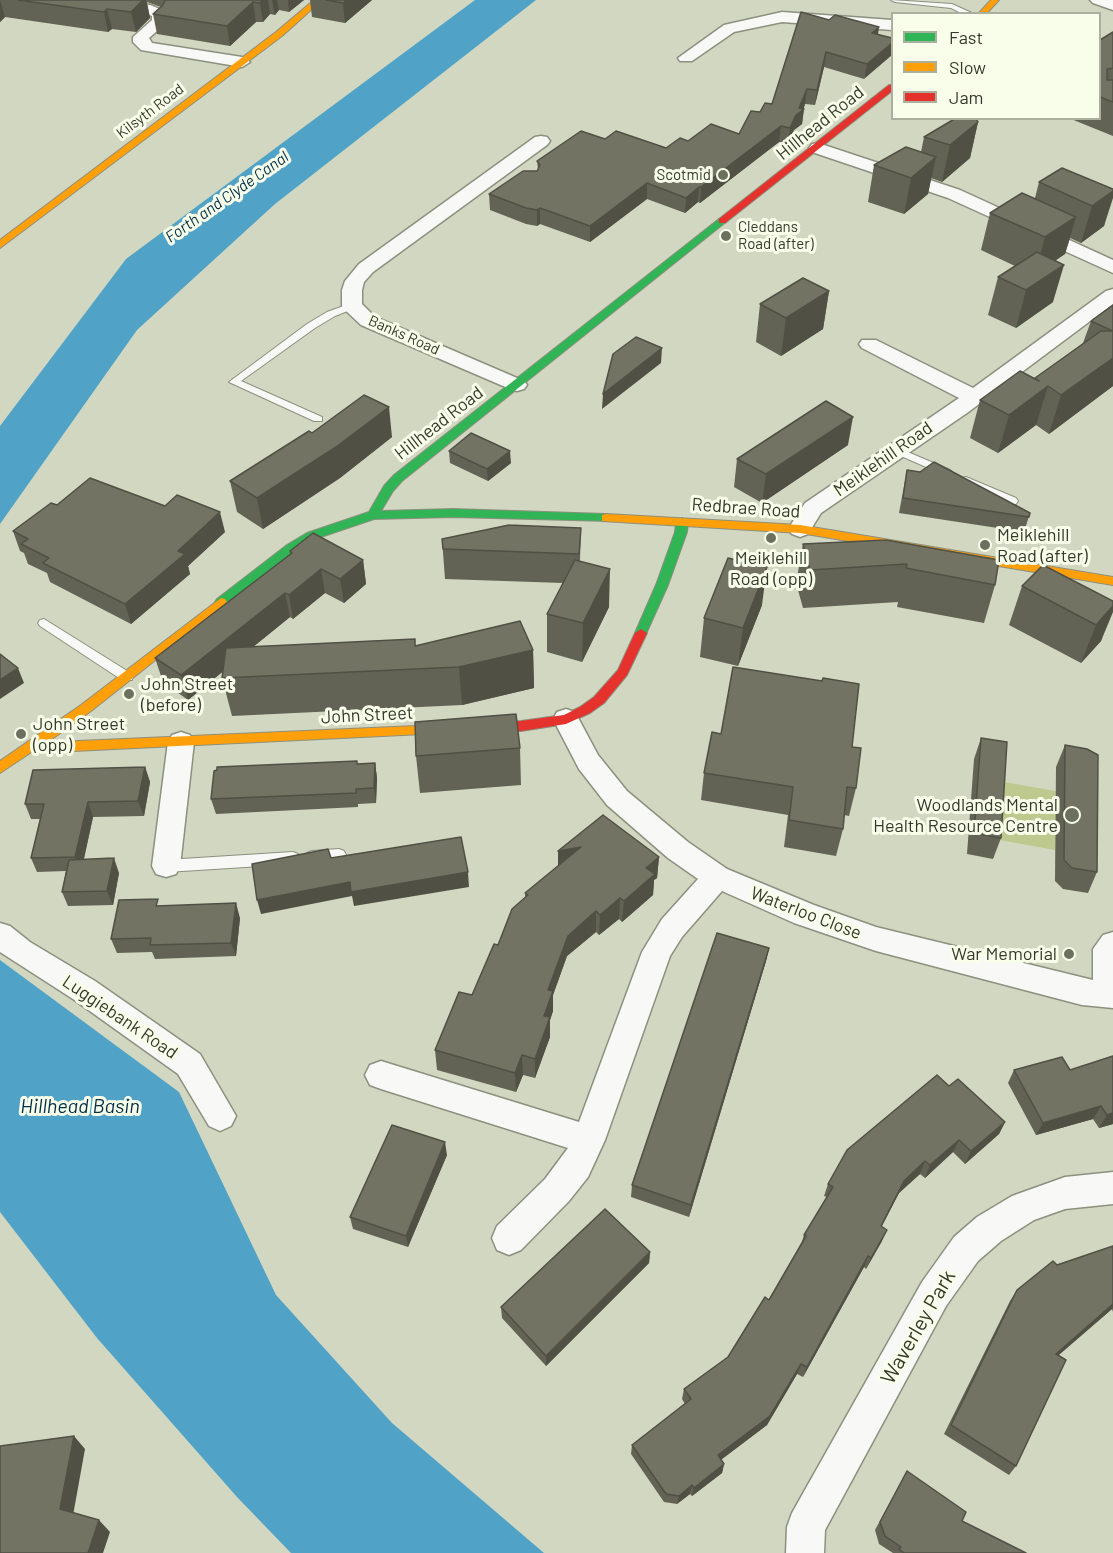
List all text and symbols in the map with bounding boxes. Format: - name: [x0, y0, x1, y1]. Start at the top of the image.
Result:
- legend: [891, 12, 1101, 120]
- text: Fast: [949, 26, 983, 48]
- text: Slow: [949, 56, 986, 78]
- street label: Kilsyth Road: [113, 80, 187, 142]
- street label: Hillhead Road: [772, 81, 868, 165]
- text: Jam: [949, 86, 983, 108]
- water label: Forth and Clyde Canal: [162, 147, 292, 247]
- place label: Scotmid: [657, 166, 711, 184]
- marker: Scotmid: [716, 168, 730, 182]
- place label: Cleddans Road (after): [738, 218, 814, 253]
- marker: Cleddans Road (after): [719, 229, 733, 243]
- street label: Banks Road: [366, 311, 442, 359]
- street label: Hillhead Road: [391, 382, 487, 464]
- street label: Meiklehill Road: [829, 417, 937, 501]
- street label: Redbrae Road: [691, 493, 801, 523]
- place label: Meiklehill Road (after): [997, 524, 1088, 566]
- marker: Meiklehill Road (opp): [764, 531, 778, 545]
- marker: Meiklehill Road (after): [978, 538, 992, 552]
- place label: Meiklehill Road (opp): [730, 547, 812, 590]
- place label: John Street (before): [141, 673, 233, 716]
- marker: John Street (before): [122, 687, 136, 701]
- street label: John Street: [320, 702, 414, 728]
- place label: John Street (opp): [33, 713, 125, 756]
- marker: John Street (opp): [14, 727, 28, 741]
- place label: Woodlands Mental Health Resource Centre: [873, 794, 1058, 836]
- marker: Woodlands Mental Health Resource Centre: [1063, 806, 1081, 824]
- street label: Waterloo Close: [748, 882, 864, 944]
- place label: War Memorial: [951, 943, 1057, 965]
- marker: War Memorial: [1062, 947, 1076, 961]
- street label: Luggiebank Road: [58, 970, 182, 1064]
- water label: Hillhead Basin: [20, 1094, 140, 1118]
- street label: Waverley Park: [875, 1266, 961, 1388]

